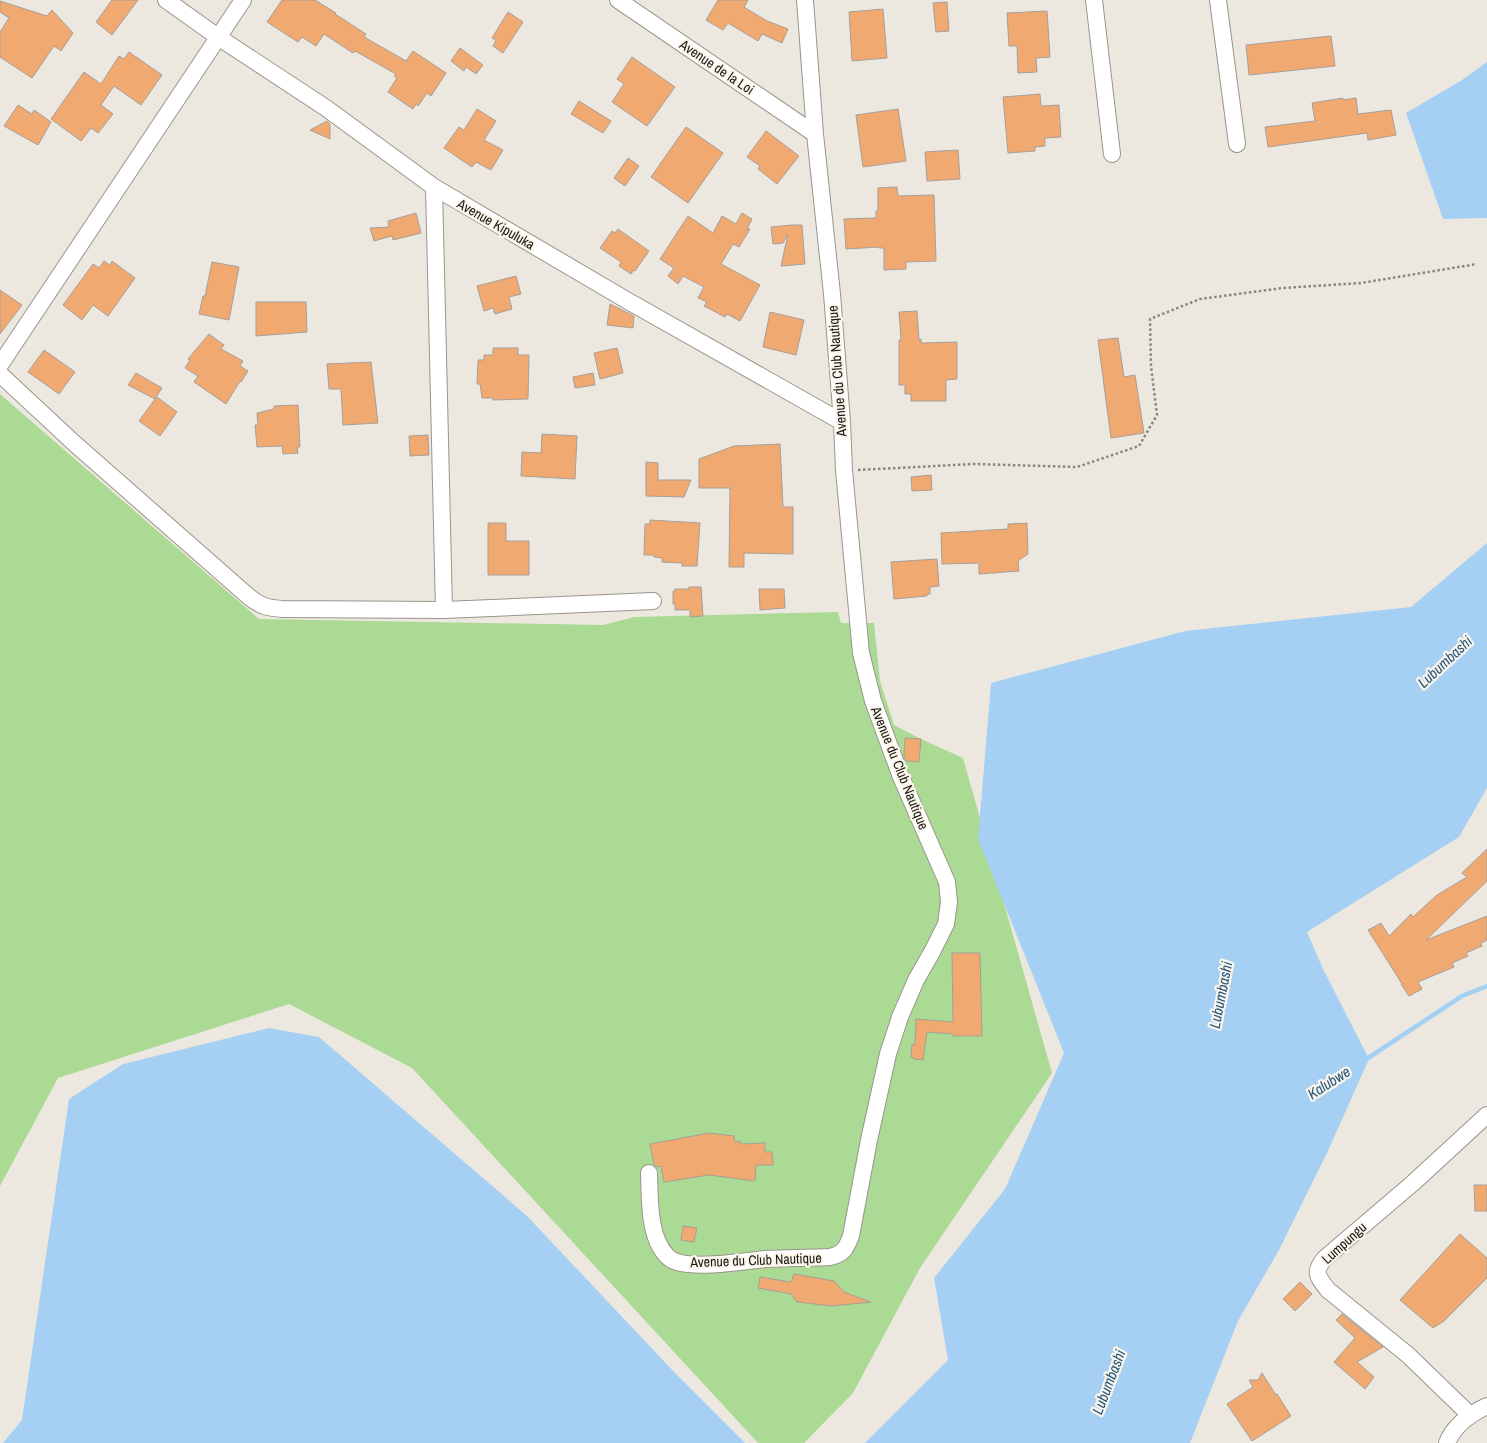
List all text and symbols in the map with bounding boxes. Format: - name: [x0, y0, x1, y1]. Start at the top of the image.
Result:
- street label: Avenue de la Loi: [675, 35, 758, 99]
- street label: Avenue Kipuluka: [453, 194, 539, 254]
- street label: Avenue du Club Nautique: [823, 305, 851, 438]
- water label: Lubumbashi: [1413, 630, 1477, 692]
- street label: Avenue du Club Nautique: [867, 703, 933, 832]
- water label: Lubumbashi: [1204, 959, 1237, 1030]
- water label: Kalubwe: [1303, 1061, 1354, 1104]
- street label: Lumpungu: [1318, 1218, 1370, 1268]
- street label: Avenue du Club Nautique: [689, 1249, 822, 1271]
- water label: Lubumbashi: [1087, 1346, 1131, 1417]

